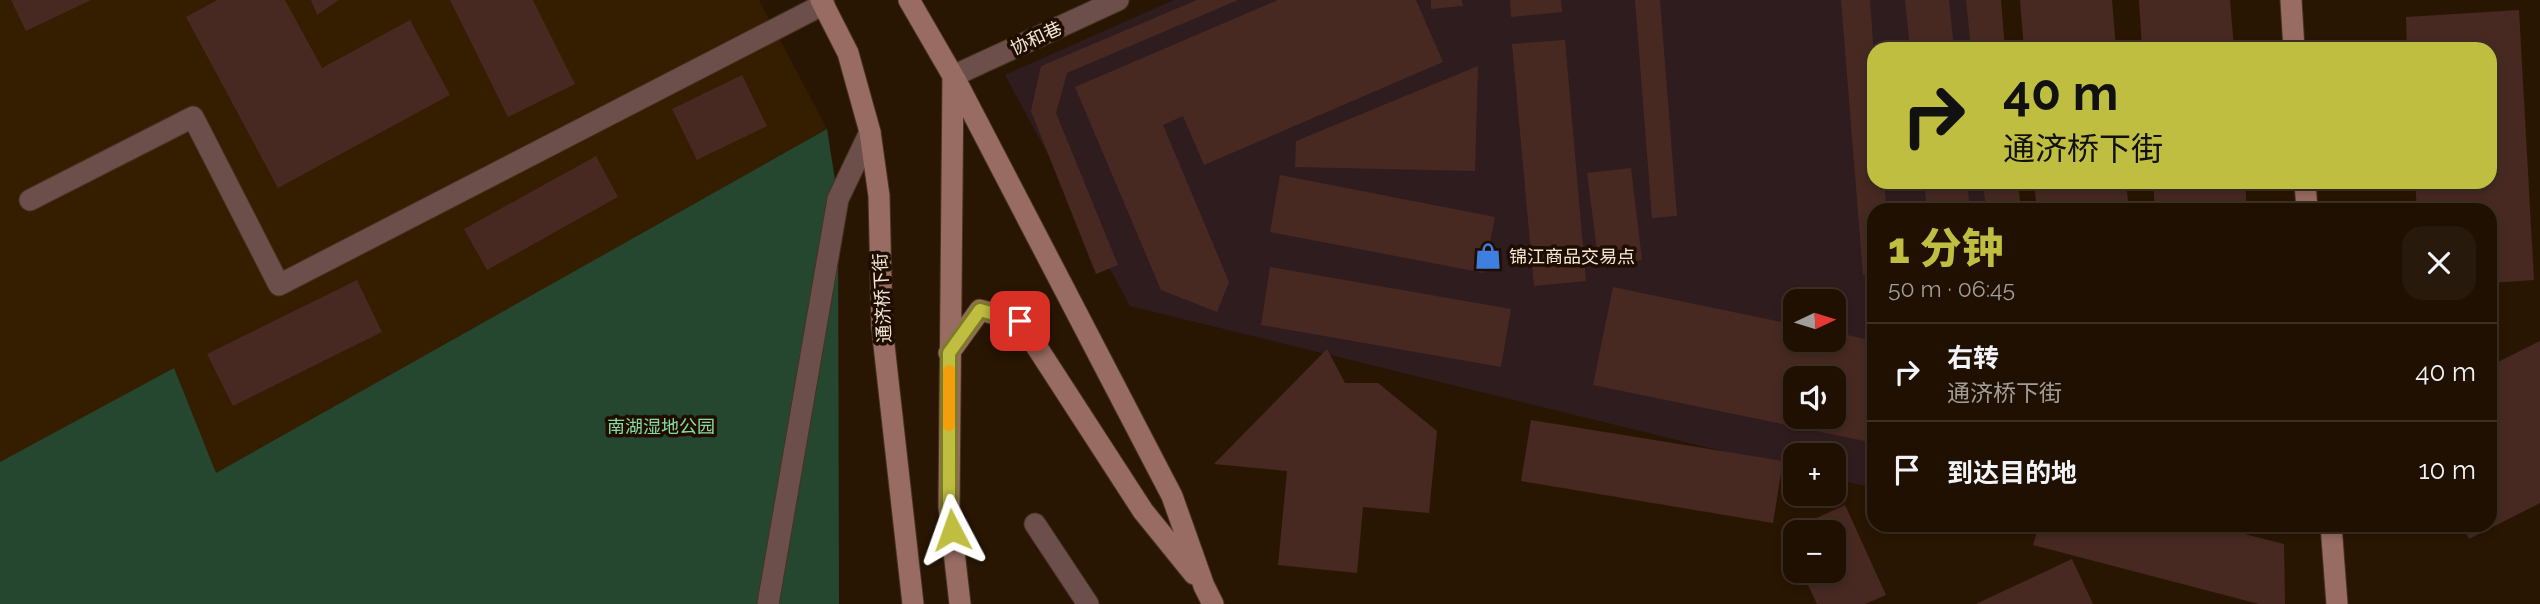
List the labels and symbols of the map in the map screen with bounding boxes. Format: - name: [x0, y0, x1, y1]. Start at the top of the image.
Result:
- street label: 协和巷: [1007, 17, 1065, 59]
- shop icon: 锦江商品交易点: [1473, 241, 1503, 271]
- place label: 锦江商品交易点: [1509, 246, 1635, 267]
- street label: 通济桥下街: [869, 253, 895, 343]
- north arrow: [1783, 289, 1846, 352]
- pin: [990, 291, 1050, 351]
- park label: 南湖湿地公园: [607, 416, 715, 437]
- position arrow: [915, 493, 989, 567]

